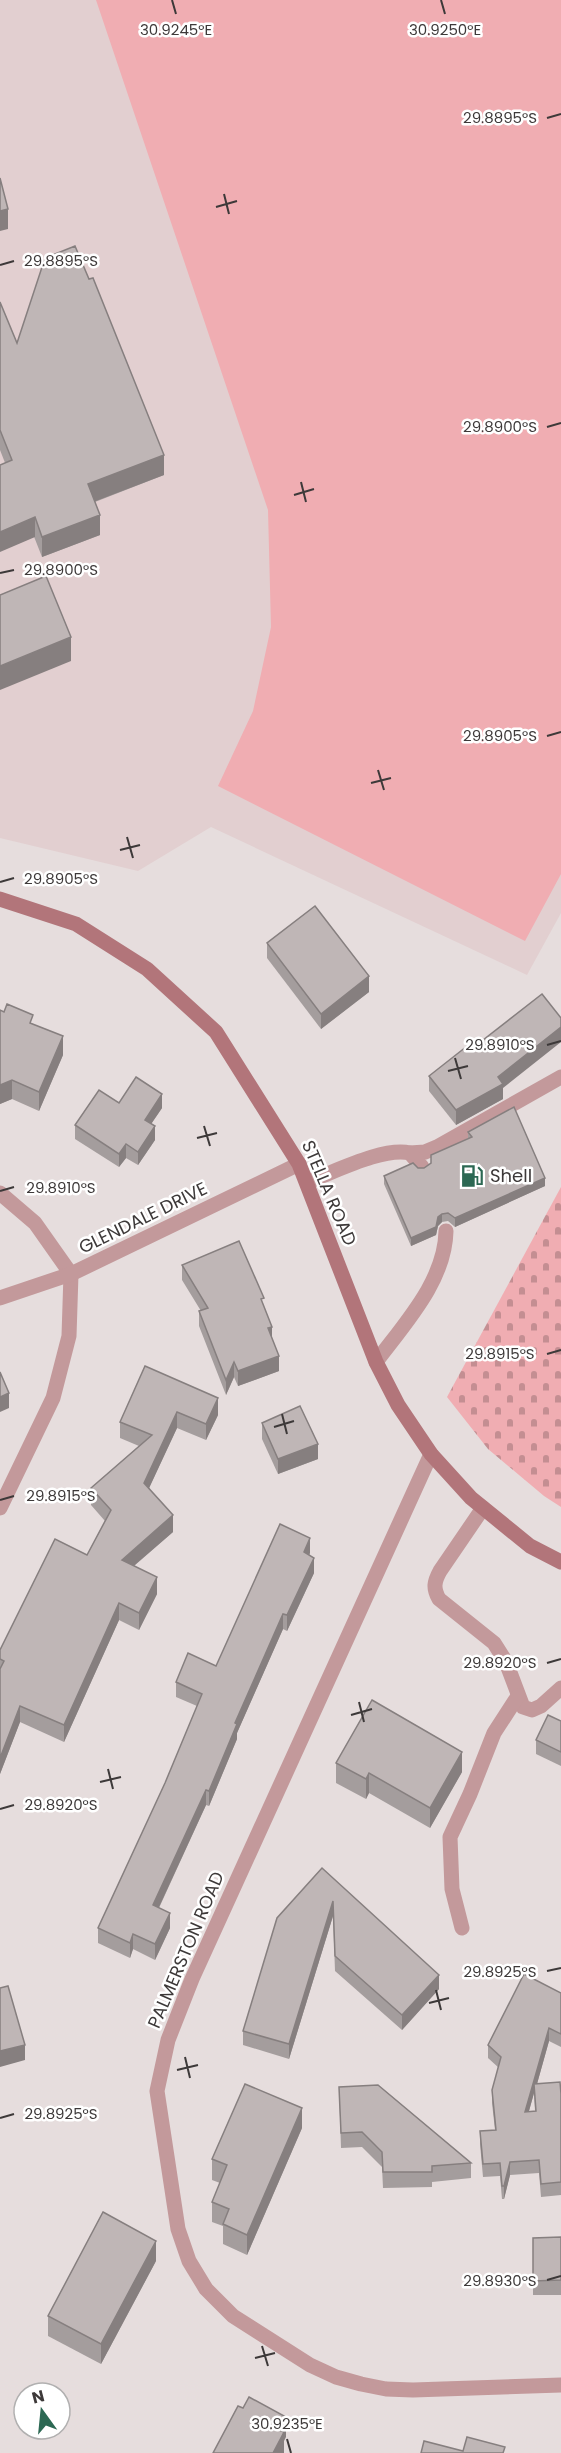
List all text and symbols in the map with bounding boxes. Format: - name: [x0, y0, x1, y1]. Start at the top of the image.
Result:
- text: 30.9245°E: [140, 19, 212, 40]
- text: 30.9250°E: [409, 19, 481, 40]
- text: 29.8895°S: [463, 107, 537, 128]
- text: 29.8895°S: [24, 250, 98, 271]
- text: 29.8900°S: [463, 416, 537, 437]
- text: 29.8900°S: [24, 559, 98, 580]
- text: 29.8905°S: [463, 725, 537, 746]
- text: 29.8905°S: [24, 868, 98, 889]
- text: 29.8910°S: [465, 1034, 535, 1055]
- street label: STELLA ROAD: [296, 1136, 363, 1249]
- fuel station icon: Shell: [459, 1163, 485, 1189]
- place label: Shell: [490, 1163, 532, 1188]
- street label: GLENDALE DRIVE: [74, 1176, 211, 1259]
- text: 29.8910°S: [26, 1177, 96, 1198]
- text: 29.8915°S: [465, 1343, 535, 1364]
- text: 29.8915°S: [26, 1485, 96, 1506]
- text: 29.8920°S: [463, 1652, 537, 1673]
- text: 29.8920°S: [24, 1794, 98, 1815]
- street label: PALMERSTON ROAD: [141, 1868, 230, 2032]
- text: 29.8925°S: [463, 1961, 537, 1982]
- text: 29.8925°S: [24, 2103, 98, 2124]
- text: 29.8930°S: [463, 2270, 537, 2291]
- north arrow: [12, 2381, 72, 2441]
- text: N: [29, 2384, 47, 2410]
- text: 30.9235°E: [251, 2413, 323, 2434]

